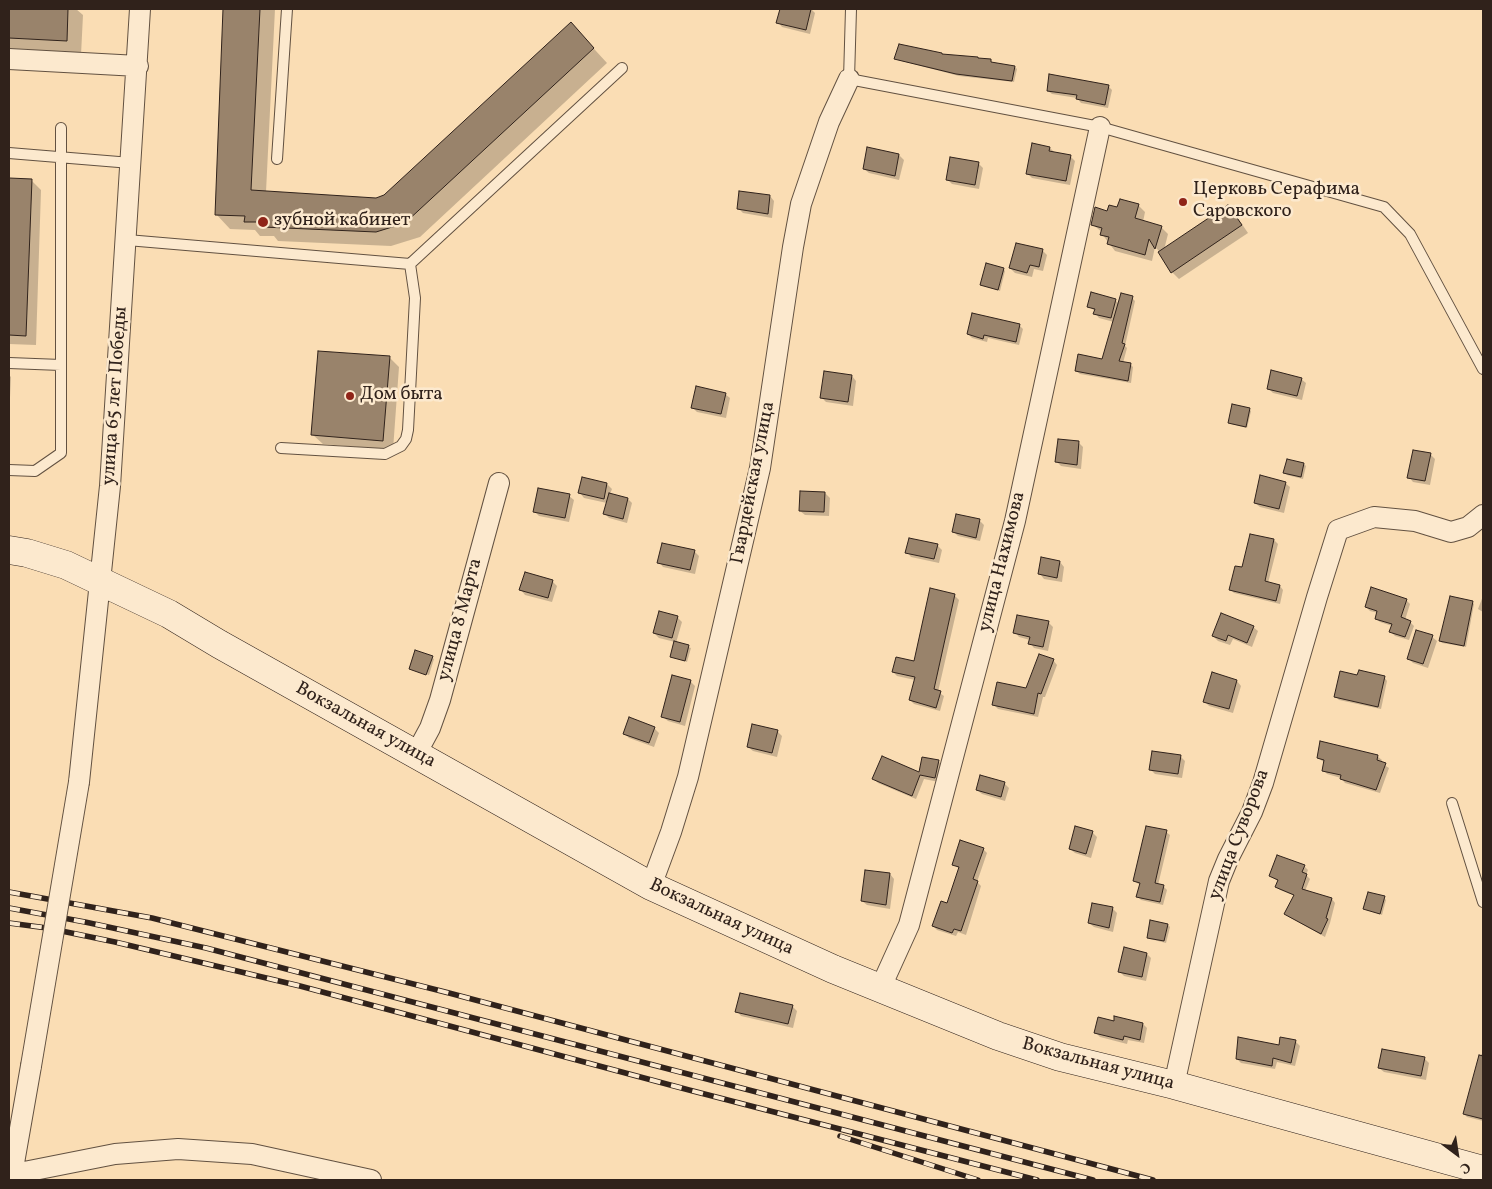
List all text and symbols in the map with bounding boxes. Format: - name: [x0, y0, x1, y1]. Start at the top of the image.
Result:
- place label: Церковь Серафима Саровского: [1193, 180, 1360, 224]
- marker: Церковь Серафима Саровского: [1177, 196, 1189, 208]
- place label: зубной кабинет: [274, 211, 410, 233]
- marker: зубной кабинет: [256, 215, 270, 229]
- street label: улица 65 лет Победы: [98, 306, 134, 486]
- place label: Дом быта: [360, 385, 443, 407]
- marker: Дом быта: [344, 390, 356, 402]
- street label: Гвардейская улица: [727, 400, 781, 566]
- street label: улица Нахимова: [975, 489, 1031, 635]
- street label: улица 8 Марта: [434, 556, 488, 684]
- street label: Вокзальная улица: [291, 678, 439, 774]
- street label: улица Суворова: [1205, 766, 1275, 904]
- street label: Вокзальная улица: [645, 874, 797, 962]
- street label: Вокзальная улица: [1019, 1034, 1177, 1096]
- north arrow: [1432, 1129, 1482, 1179]
- text: С: [1456, 1157, 1474, 1178]

